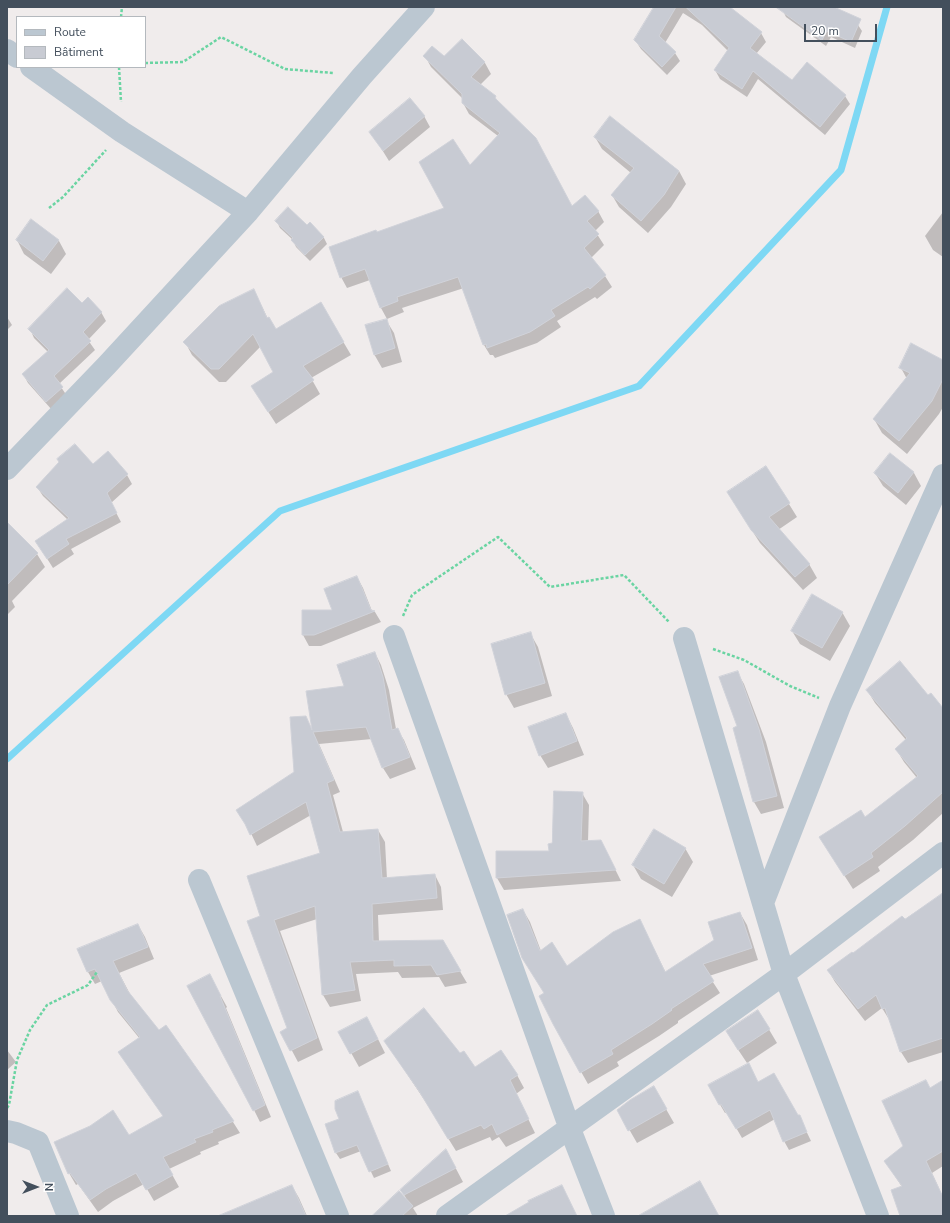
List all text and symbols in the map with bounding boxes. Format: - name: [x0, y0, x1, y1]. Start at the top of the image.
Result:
- legend: [16, 16, 146, 68]
- scale bar: [806, 16, 879, 42]
- text: 20 m: [811, 23, 839, 39]
- text: Route: [54, 24, 86, 40]
- text: Bâtiment: [54, 44, 103, 60]
- north arrow: [16, 1167, 56, 1207]
- text: N: [41, 1183, 56, 1191]

